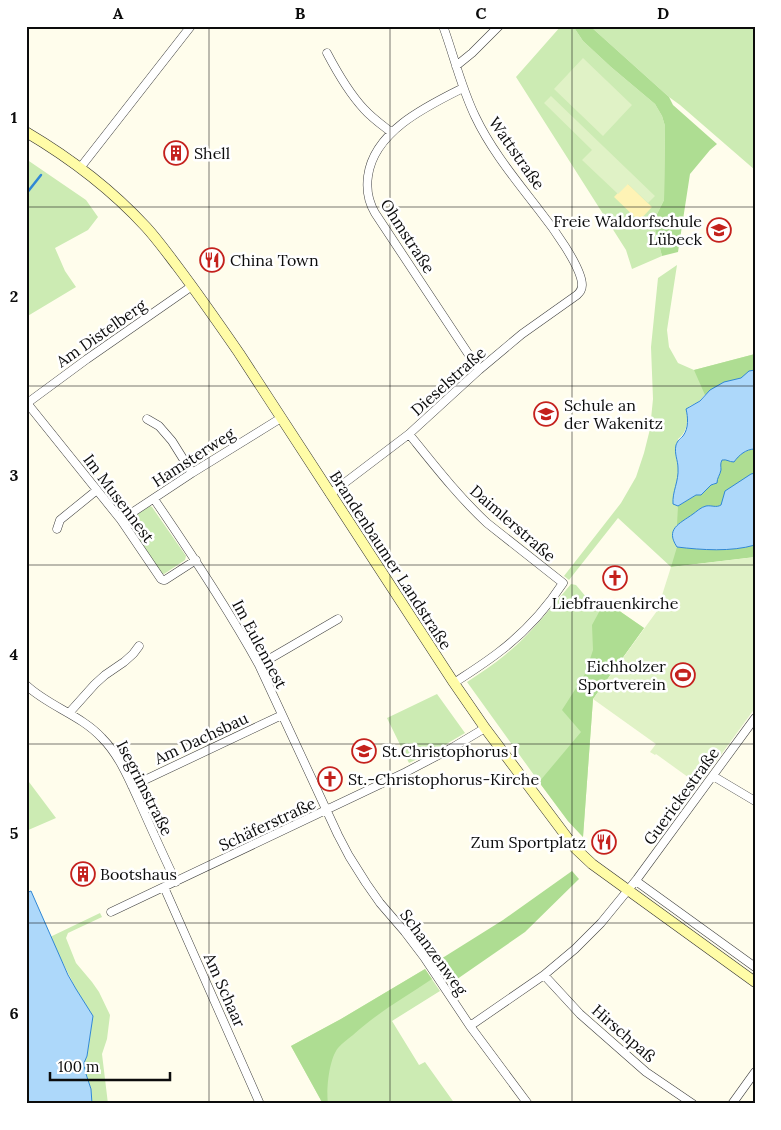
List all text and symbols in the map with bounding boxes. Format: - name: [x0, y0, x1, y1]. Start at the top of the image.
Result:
- text: A: [113, 3, 124, 23]
- text: B: [295, 3, 306, 23]
- text: C: [475, 3, 487, 23]
- text: D: [657, 3, 669, 23]
- text: 1: [11, 107, 17, 127]
- street label: Wattstraße: [485, 113, 550, 193]
- building icon: Shell: [163, 140, 189, 166]
- place label: Shell: [194, 143, 230, 163]
- street label: Ohmstraße: [377, 195, 440, 277]
- place label: Freie Waldorfschule Lübeck: [553, 211, 702, 249]
- school or university icon: Freie Waldorfschule Lübeck: [706, 217, 732, 243]
- restaurant icon: China Town: [199, 247, 225, 273]
- place label: China Town: [230, 250, 319, 270]
- text: 2: [10, 286, 18, 306]
- street label: Am Distelberg: [51, 294, 151, 372]
- street label: Dieselstraße: [406, 342, 490, 420]
- place label: Schule an der Wakenitz: [564, 395, 663, 433]
- school or university icon: Schule an der Wakenitz: [533, 401, 559, 427]
- street label: Hamsterweg: [148, 422, 239, 491]
- street label: Im Musennest: [79, 450, 159, 547]
- text: 3: [10, 465, 19, 485]
- street label: Brandenbaumer Landstraße: [326, 467, 456, 653]
- street label: Daimlerstraße: [466, 480, 560, 566]
- church icon: Liebfrauenkirche: [602, 565, 628, 591]
- place label: Liebfrauenkirche: [552, 593, 679, 613]
- street label: Im Eulennest: [228, 596, 292, 693]
- text: 4: [10, 644, 19, 664]
- place label: Eichholzer Sportverein: [578, 656, 666, 694]
- sports icon: Eichholzer Sportverein: [670, 662, 696, 688]
- street label: Am Dachsbau: [150, 707, 251, 769]
- street label: Isegrimstraße: [112, 737, 178, 839]
- school or university icon: St.Christophorus I: [351, 738, 377, 764]
- place label: St.Christophorus I: [382, 741, 518, 761]
- street label: Guerickestraße: [639, 743, 723, 849]
- church icon: St.-Christophorus-Kirche: [317, 766, 343, 792]
- place label: St.-Christophorus-Kirche: [348, 769, 539, 789]
- street label: Schäferstraße: [215, 793, 319, 855]
- text: 5: [10, 823, 19, 843]
- restaurant icon: Zum Sportplatz: [591, 829, 617, 855]
- place label: Zum Sportplatz: [471, 832, 586, 852]
- building icon: Bootshaus: [70, 861, 96, 887]
- place label: Bootshaus: [100, 864, 177, 884]
- street label: Schanzenweg: [396, 905, 473, 1000]
- street label: Am Schaar: [199, 949, 250, 1030]
- street label: Hirschpaß: [588, 1000, 660, 1066]
- text: 6: [9, 1003, 19, 1023]
- scale bar: [50, 1050, 170, 1082]
- text: 100 m: [58, 1057, 99, 1076]

